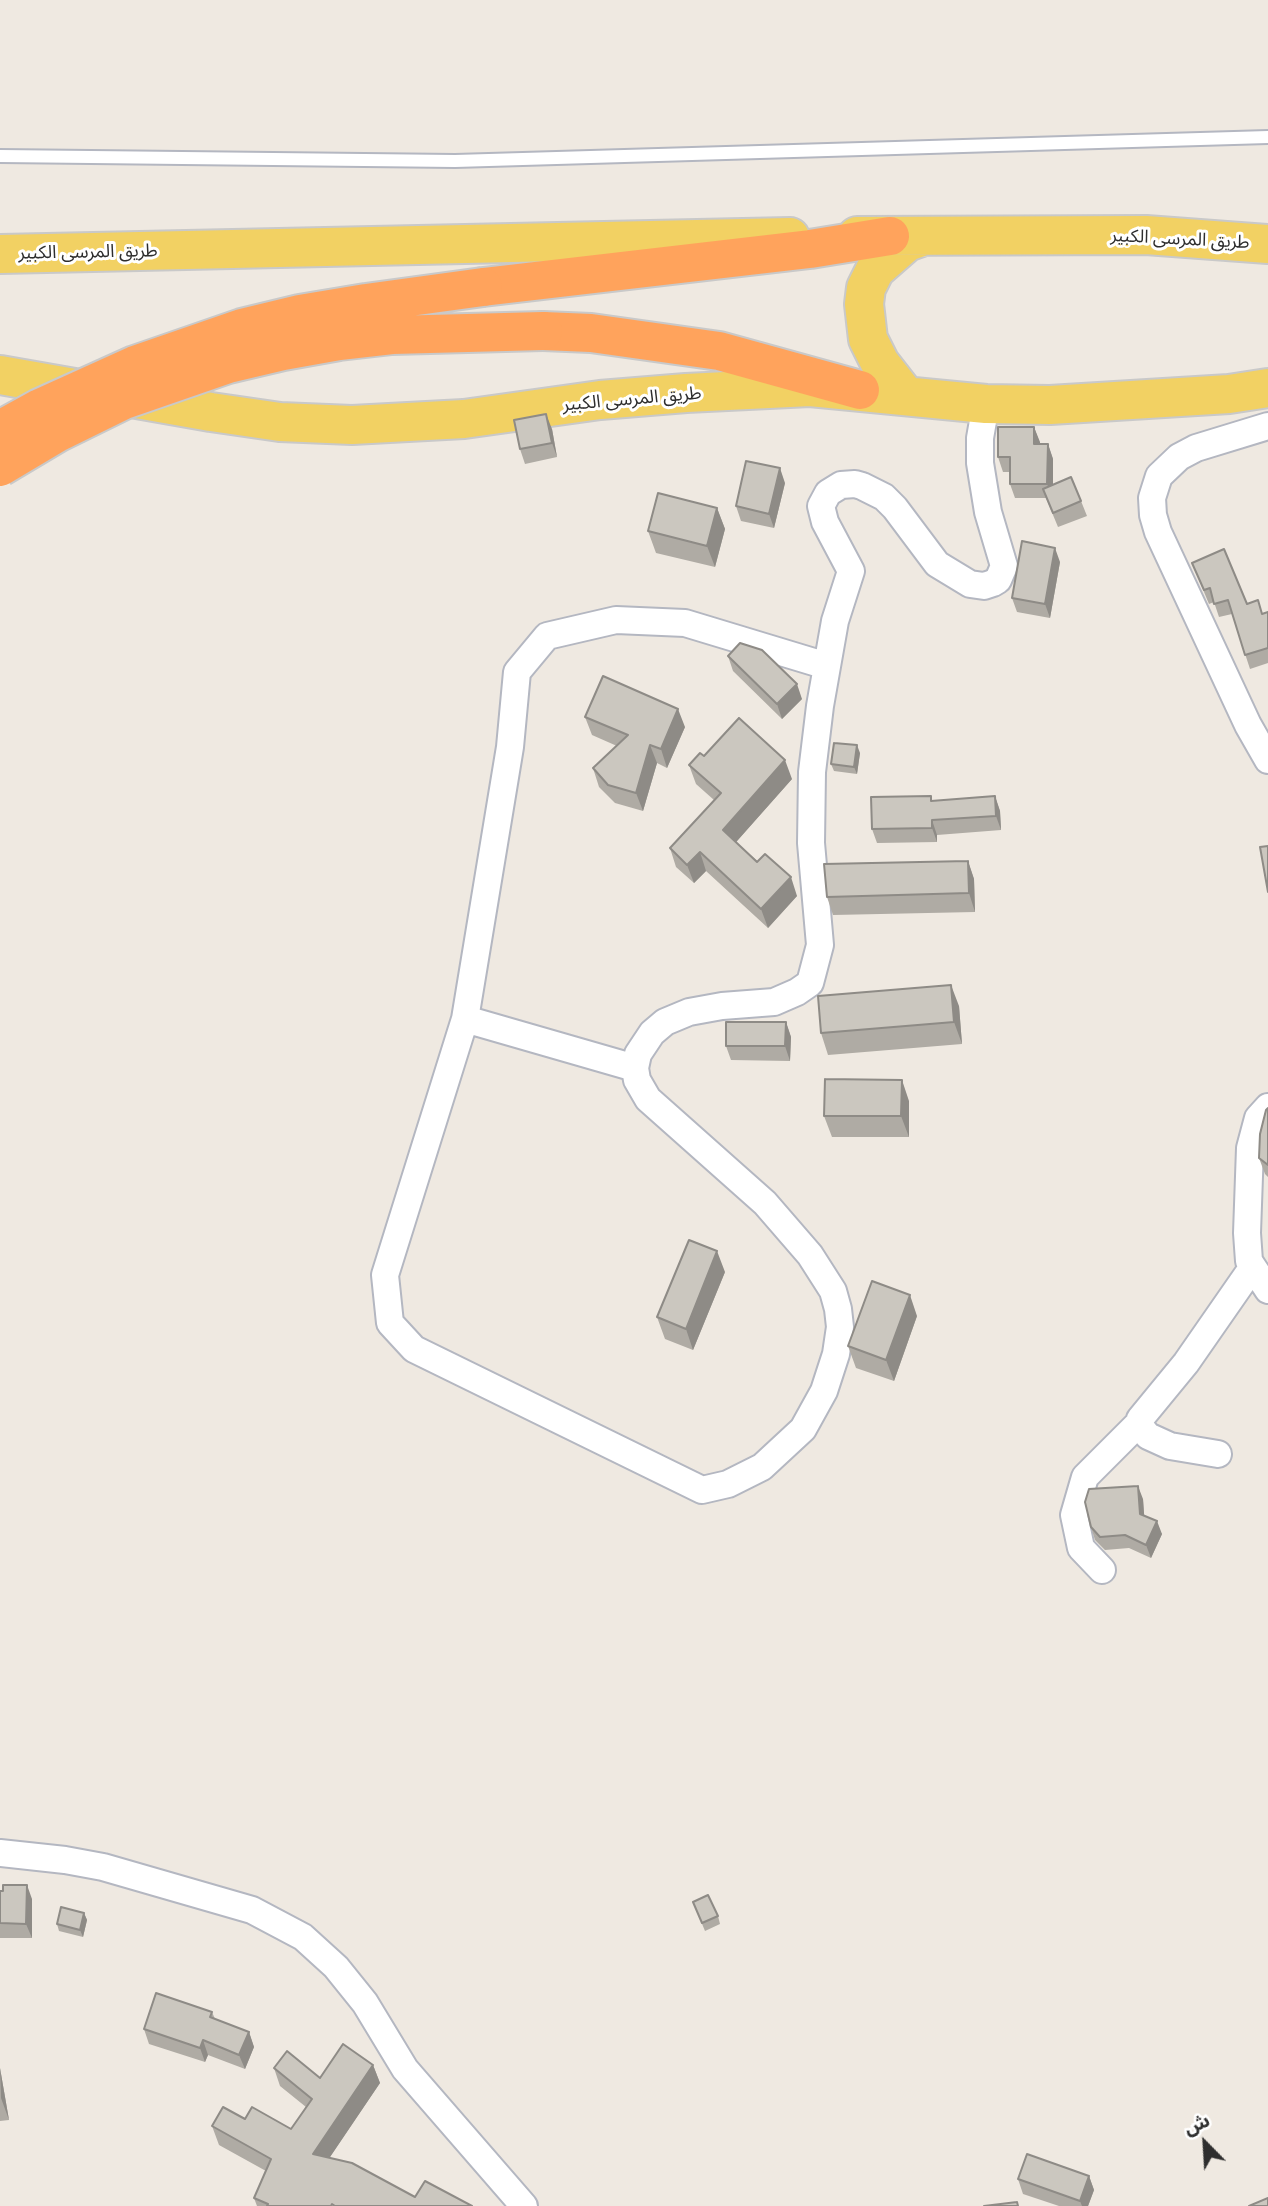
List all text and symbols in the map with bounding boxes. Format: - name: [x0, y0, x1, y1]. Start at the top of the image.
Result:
- street label: طريق المرسى الكبير: [1110, 225, 1250, 253]
- street label: طريق المرسى الكبير: [18, 240, 158, 264]
- street label: طريق المرسى الكبير: [562, 382, 702, 416]
- north arrow: [1170, 2108, 1240, 2178]
- text: ش: [1180, 2108, 1213, 2139]

